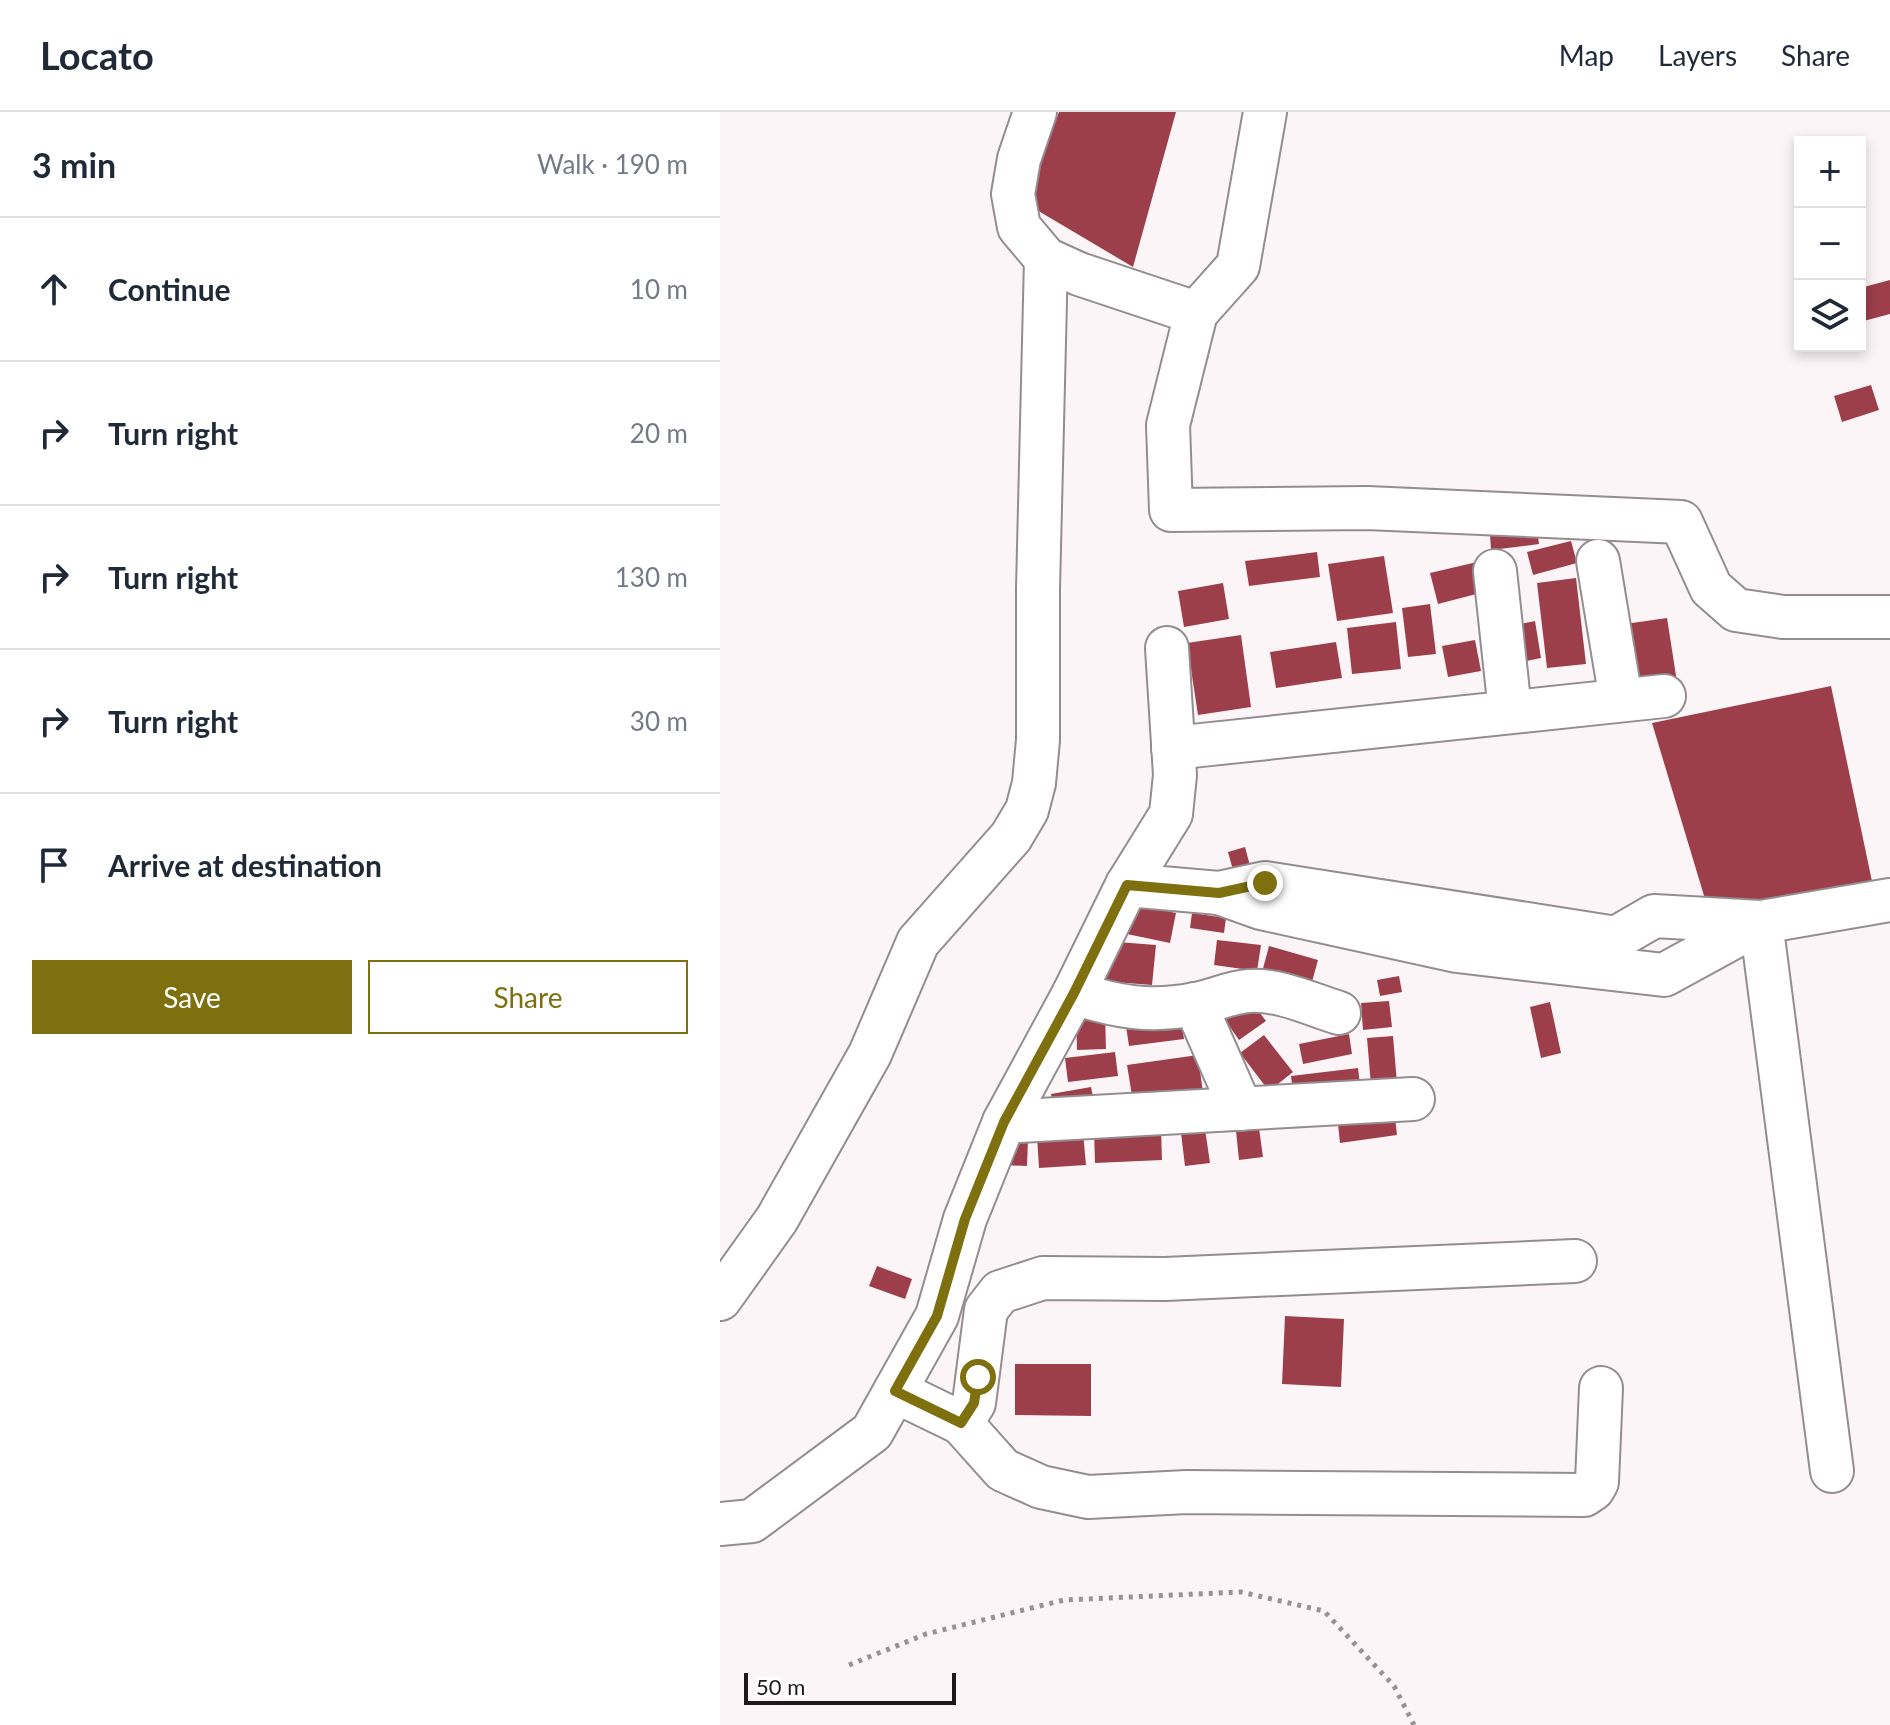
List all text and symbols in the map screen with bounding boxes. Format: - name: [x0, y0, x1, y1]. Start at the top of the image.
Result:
- text: Locato: [40, 32, 154, 78]
- text: Map: [1559, 38, 1614, 72]
- text: Layers: [1658, 38, 1737, 72]
- text: Share: [1781, 38, 1850, 72]
- map controls: [1794, 136, 1866, 352]
- button: +: [1794, 136, 1866, 208]
- text: 3 min: [32, 144, 116, 185]
- text: Walk · 190 m: [537, 148, 688, 180]
- button: −: [1794, 208, 1866, 280]
- icon: ahead: [32, 267, 76, 311]
- text: Continue: [108, 271, 231, 307]
- text: 10 m: [630, 273, 688, 305]
- button: layers: [1794, 280, 1866, 352]
- icon: right: [32, 411, 76, 455]
- text: Turn right: [108, 415, 238, 451]
- text: 20 m: [630, 417, 688, 449]
- icon: right: [32, 555, 76, 599]
- text: Turn right: [108, 559, 238, 595]
- text: 130 m: [615, 561, 688, 593]
- icon: right: [32, 699, 76, 743]
- text: Turn right: [108, 703, 238, 739]
- text: 30 m: [630, 705, 688, 737]
- icon: arrive: [32, 843, 76, 887]
- text: Arrive at destination: [108, 847, 382, 883]
- route end: [1247, 865, 1283, 901]
- button: Save: [32, 960, 352, 1034]
- button: Share: [368, 960, 688, 1034]
- route start: [960, 1359, 996, 1395]
- scale bar: [744, 1669, 956, 1705]
- text: 50 m: [756, 1673, 805, 1700]

